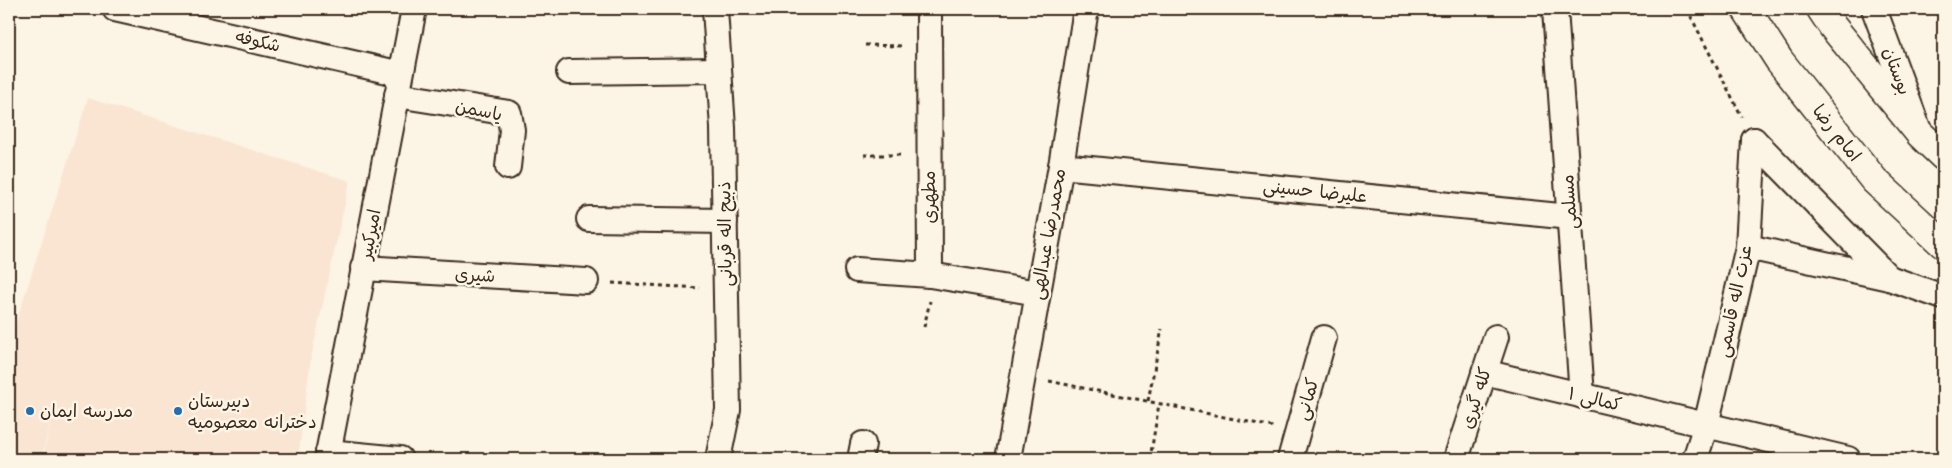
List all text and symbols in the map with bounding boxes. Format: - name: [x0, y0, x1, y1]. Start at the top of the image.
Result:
- street label: شکوفه: [233, 24, 283, 58]
- street label: بوستان: [1877, 44, 1917, 98]
- street label: یاسمن: [453, 93, 505, 127]
- street label: امام رضا: [1806, 99, 1867, 168]
- street label: محمدرضا عبدالهی: [1025, 166, 1071, 302]
- street label: مطهری: [917, 171, 941, 223]
- street label: علیرضا حسینی: [1262, 174, 1368, 208]
- street label: مسلمی: [1555, 174, 1583, 230]
- street label: ذبیح اله قربانی: [712, 181, 738, 287]
- street label: امیرکبیر: [353, 207, 387, 263]
- street label: عزت اله قاسمی: [1710, 243, 1758, 359]
- street label: شیری: [454, 262, 496, 288]
- street label: کله گیری: [1455, 364, 1497, 432]
- street label: کمانی: [1290, 375, 1325, 423]
- street label: کمالی ۱: [1566, 381, 1624, 417]
- place label: دبیرستان دخترانه معصومیه: [188, 389, 317, 434]
- place label: مدرسه ایمان: [40, 399, 133, 423]
- marker: مدرسه ایمان: [24, 405, 36, 417]
- marker: دبیرستان دخترانه معصومیه: [172, 405, 184, 417]

